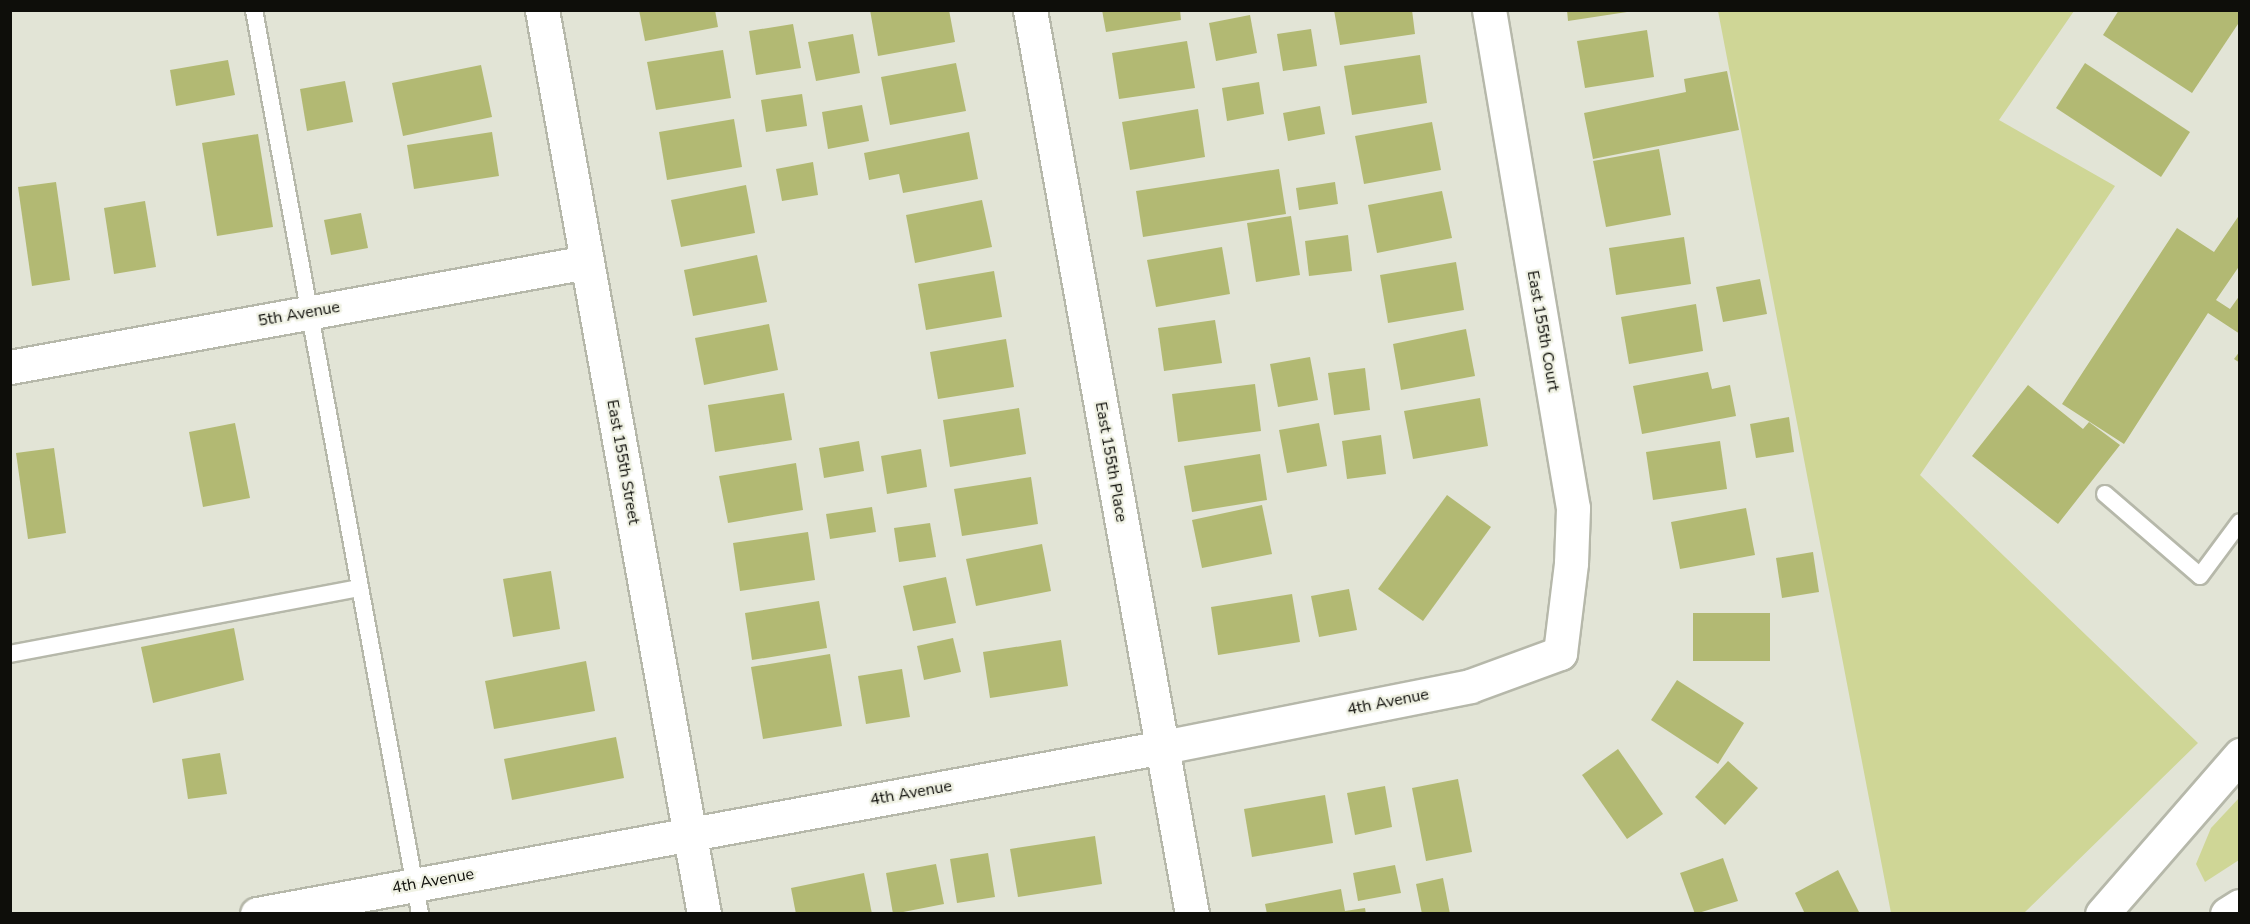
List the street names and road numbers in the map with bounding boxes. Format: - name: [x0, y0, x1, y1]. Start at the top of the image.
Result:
- street label: East 155th Court: [1523, 269, 1563, 393]
- street label: 5th Avenue: [257, 297, 341, 331]
- street label: East 155th Street: [603, 398, 643, 526]
- street label: East 155th Place: [1091, 400, 1131, 524]
- street label: 4th Avenue: [1346, 685, 1430, 719]
- street label: 4th Avenue: [869, 776, 953, 810]
- street label: 4th Avenue: [391, 864, 475, 898]

